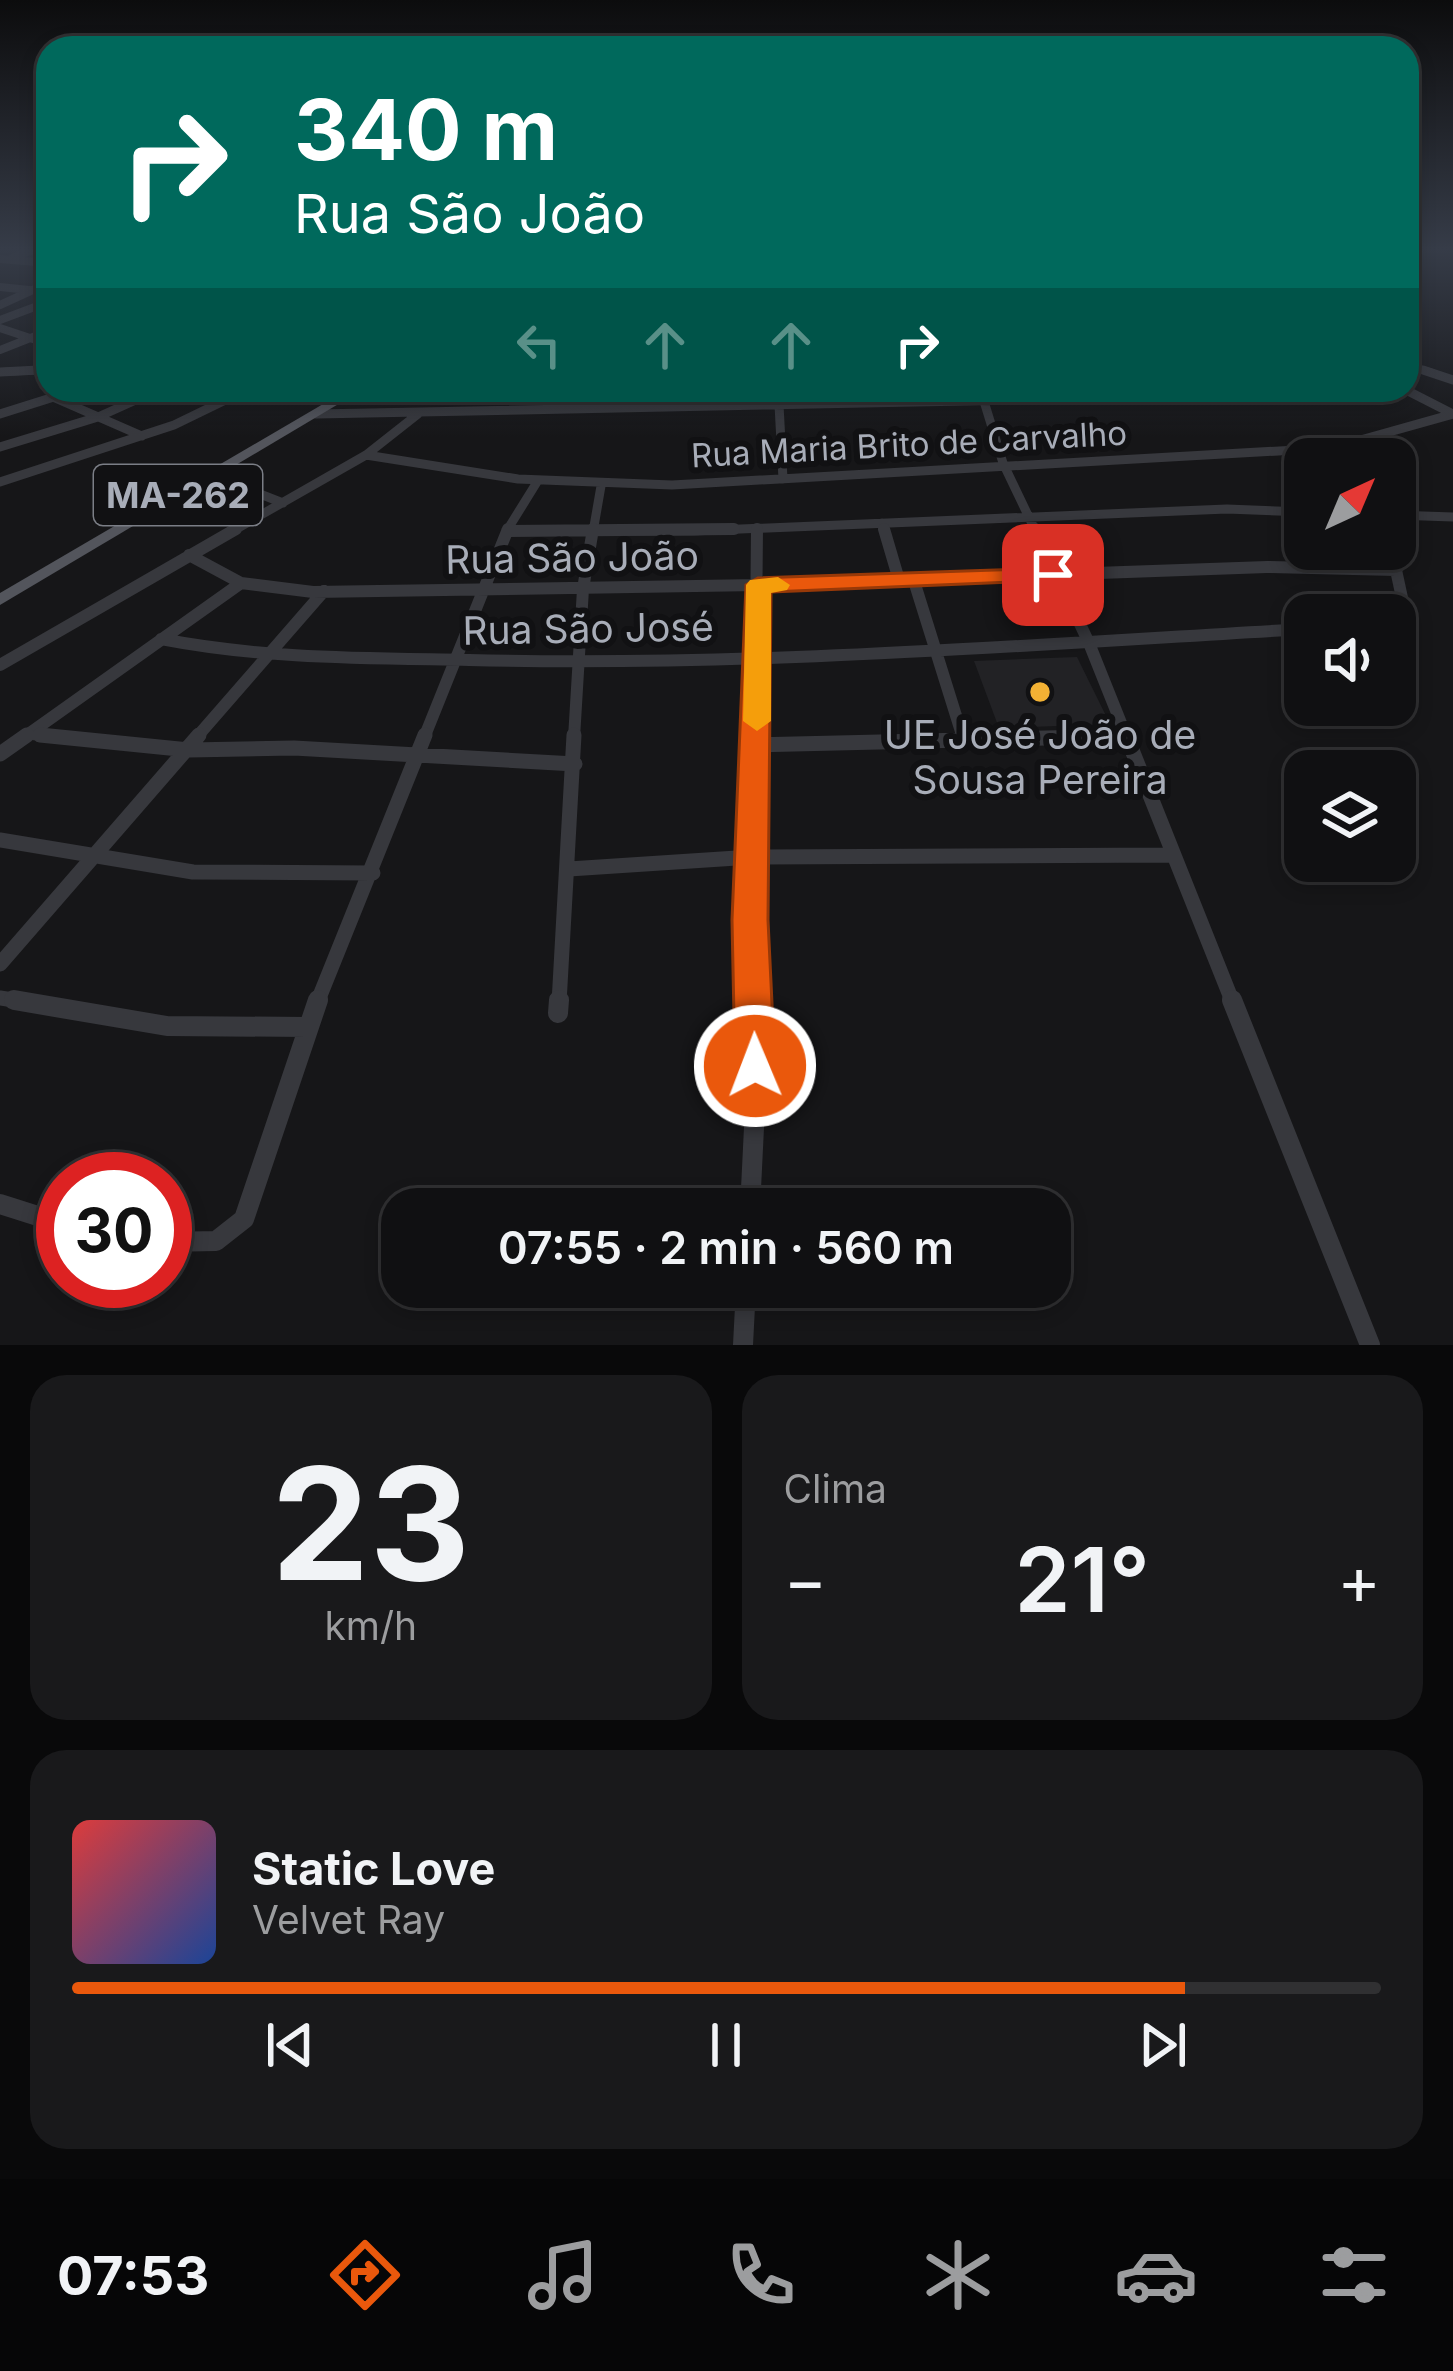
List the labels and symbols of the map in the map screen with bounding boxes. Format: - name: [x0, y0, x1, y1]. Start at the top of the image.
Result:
- street label: Rua Maria Brito de Carvalho: [690, 413, 1128, 475]
- north arrow: [1284, 438, 1416, 570]
- road number: MA-262: [94, 465, 262, 525]
- pin: [1002, 524, 1104, 626]
- street label: Rua São João: [445, 531, 699, 583]
- street label: Rua São José: [462, 602, 714, 654]
- marker: UE José João de Sousa Pereira: [1027, 679, 1053, 705]
- place label: UE José João de Sousa Pereira: [884, 711, 1196, 803]
- position arrow: [692, 1003, 818, 1129]
- speed limit sign: 30: [36, 1152, 192, 1308]

